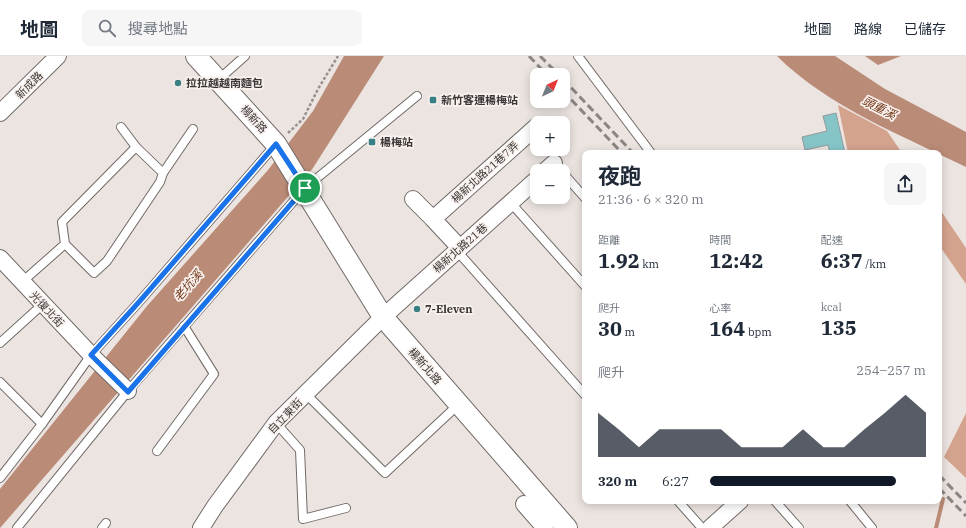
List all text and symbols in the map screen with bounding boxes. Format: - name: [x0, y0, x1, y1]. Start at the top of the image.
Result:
- search box: [82, 10, 362, 46]
- text: 地圖: [20, 17, 58, 41]
- icon: search: [96, 17, 118, 39]
- text: 搜尋地點: [128, 19, 188, 38]
- text: 地圖: [804, 20, 832, 38]
- text: 路線: [854, 20, 882, 38]
- text: 已儲存: [904, 20, 946, 38]
- street label: 新成路: [12, 68, 46, 102]
- north arrow: [530, 68, 570, 108]
- map controls: [530, 68, 570, 204]
- place label: 拉拉越越南麵包: [186, 76, 263, 90]
- marker: 拉拉越越南麵包: [173, 78, 183, 88]
- place label: 新竹客運楊梅站: [441, 93, 518, 107]
- water label: 頭重溪: [860, 93, 900, 123]
- marker: 新竹客運楊梅站: [428, 95, 438, 105]
- street label: 楊新路: [238, 102, 270, 136]
- button: +: [530, 116, 570, 156]
- place label: 楊梅站: [380, 135, 413, 149]
- marker: 楊梅站: [367, 137, 377, 147]
- street label: 楊新北路21巷7弄: [448, 138, 522, 206]
- text: 夜跑: [598, 161, 642, 190]
- button: share: [884, 163, 926, 205]
- button: −: [530, 164, 570, 204]
- pin: [288, 171, 322, 205]
- icon: arrive: [294, 177, 316, 199]
- text: 21:36 · 6 × 320 m: [598, 191, 704, 208]
- street label: 楊新北路21巷: [430, 220, 490, 276]
- text: 距離: [598, 233, 620, 247]
- text: 時間: [709, 233, 731, 247]
- text: 配速: [821, 233, 843, 247]
- text: 1.92: [598, 247, 640, 274]
- text: 12:42: [709, 247, 763, 274]
- text: 6:37: [821, 247, 863, 274]
- text: km: [640, 257, 659, 271]
- text: /km: [863, 257, 886, 271]
- water label: 老坑溪: [170, 266, 206, 304]
- street label: 光復北街: [27, 288, 67, 330]
- text: kcal: [821, 300, 842, 314]
- text: 爬升: [598, 301, 620, 315]
- text: 心率: [709, 301, 731, 315]
- place label: 7-Eleven: [425, 302, 472, 316]
- marker: 7-Eleven: [412, 304, 422, 314]
- text: 135: [821, 314, 857, 341]
- text: 30: [598, 315, 622, 342]
- text: 164: [709, 315, 745, 342]
- text: m: [622, 325, 635, 339]
- text: bpm: [745, 325, 772, 339]
- street label: 楊新北路: [405, 345, 445, 387]
- text: 254–257 m: [856, 362, 926, 379]
- text: 爬升: [598, 364, 624, 381]
- street label: 自立東街: [265, 395, 305, 437]
- text: 320 m: [598, 473, 637, 490]
- text: 6:27: [662, 473, 689, 490]

